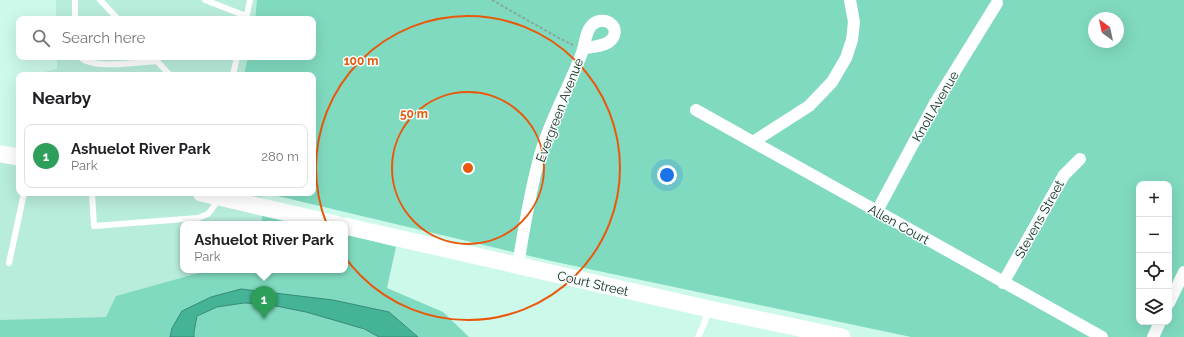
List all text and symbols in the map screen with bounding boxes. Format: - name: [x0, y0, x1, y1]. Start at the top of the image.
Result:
- north arrow: [1088, 12, 1124, 48]
- search box: [16, 16, 316, 60]
- icon: search: [30, 27, 52, 49]
- text: Search here: [62, 29, 145, 47]
- text: 100 m: [344, 54, 378, 68]
- street label: Evergreen Avenue: [533, 56, 586, 164]
- street label: Knoll Avenue: [909, 68, 962, 144]
- text: Nearby: [32, 88, 91, 108]
- text: 50 m: [400, 107, 428, 121]
- text: Ashuelot River Park: [71, 140, 211, 158]
- text: 1: [43, 149, 49, 164]
- text: 280 m: [261, 149, 299, 164]
- text: Park: [71, 158, 98, 173]
- centre of rings: [461, 161, 475, 175]
- your location: [657, 165, 677, 185]
- street label: Stevens Street: [1012, 177, 1067, 261]
- map controls: [1136, 181, 1172, 325]
- button: +: [1136, 181, 1172, 217]
- street label: Allen Court: [866, 201, 933, 248]
- button: −: [1136, 217, 1172, 253]
- popup: [180, 221, 348, 273]
- text: Ashuelot River Park: [194, 231, 334, 249]
- text: Park: [194, 249, 221, 264]
- button: locate: [1136, 253, 1172, 289]
- street label: Court Street: [556, 268, 631, 299]
- pin: 1: [251, 286, 277, 319]
- button: layers: [1136, 289, 1172, 325]

